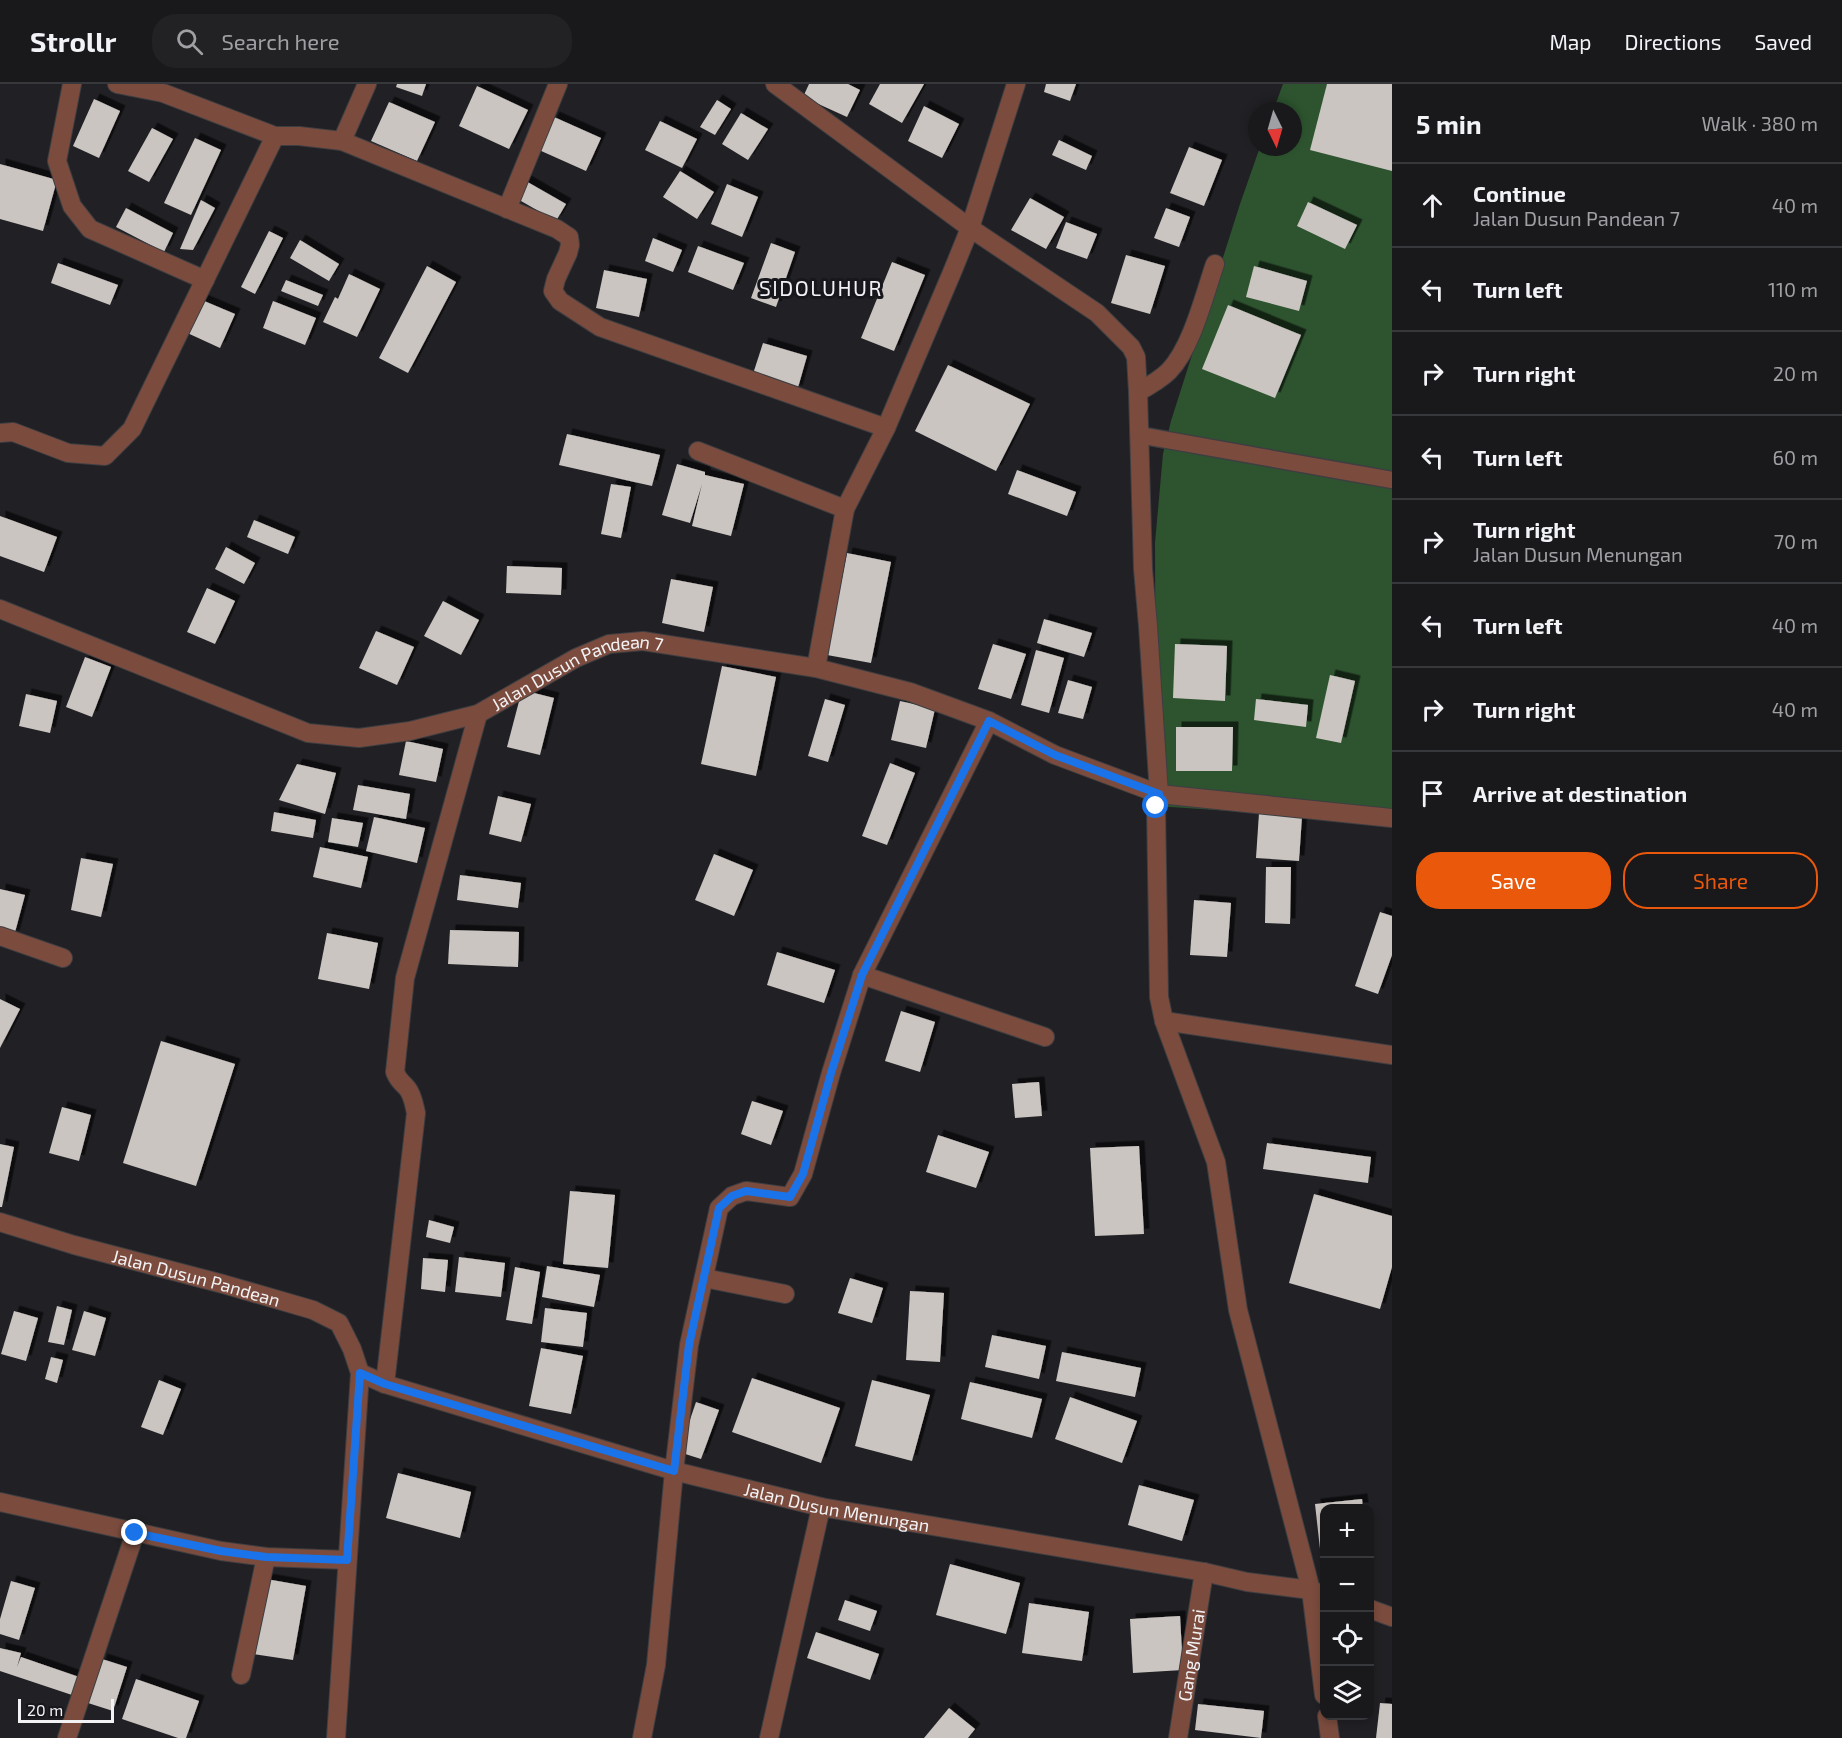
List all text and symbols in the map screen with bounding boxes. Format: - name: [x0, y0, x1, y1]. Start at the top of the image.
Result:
- search box: [152, 14, 572, 68]
- text: Strollr: [30, 24, 116, 58]
- icon: search: [173, 25, 206, 58]
- text: Search here: [221, 28, 340, 54]
- text: Map: [1549, 29, 1592, 54]
- text: Directions: [1625, 29, 1721, 54]
- text: Saved: [1754, 29, 1812, 54]
- north arrow: [1248, 102, 1302, 156]
- text: 5 min: [1416, 108, 1482, 139]
- text: Walk · 380 m: [1701, 111, 1818, 135]
- text: Continue: [1473, 180, 1566, 206]
- icon: ahead: [1416, 189, 1449, 222]
- text: 40 m: [1772, 193, 1818, 217]
- text: Jalan Dusun Pandean 7: [1473, 206, 1680, 230]
- icon: left: [1416, 273, 1449, 306]
- district label: SIDOLUHUR: [759, 275, 883, 300]
- text: Turn left: [1473, 276, 1562, 302]
- text: 110 m: [1768, 277, 1818, 301]
- icon: right: [1416, 357, 1449, 390]
- text: Turn right: [1473, 360, 1575, 386]
- text: 20 m: [1773, 361, 1818, 385]
- icon: left: [1416, 441, 1449, 474]
- text: Turn left: [1473, 444, 1562, 470]
- text: 60 m: [1773, 445, 1818, 469]
- text: Turn right: [1473, 516, 1575, 542]
- icon: right: [1416, 525, 1449, 558]
- text: 70 m: [1774, 529, 1818, 553]
- text: Jalan Dusun Menungan: [1473, 542, 1683, 566]
- icon: left: [1416, 609, 1449, 642]
- text: Turn left: [1473, 612, 1562, 638]
- text: 40 m: [1772, 613, 1818, 637]
- street label: Jalan Dusun Pandean 7: [487, 630, 665, 715]
- icon: right: [1416, 693, 1449, 726]
- text: Turn right: [1473, 696, 1575, 722]
- text: 40 m: [1772, 697, 1818, 721]
- icon: arrive: [1416, 777, 1449, 810]
- text: Arrive at destination: [1473, 780, 1687, 806]
- route start: [1142, 792, 1168, 818]
- button: Save: [1416, 852, 1611, 909]
- button: Share: [1623, 852, 1818, 909]
- street label: Jalan Dusun Pandean: [110, 1244, 283, 1311]
- street label: Jalan Dusun Menungan: [742, 1478, 931, 1536]
- map controls: [1320, 1504, 1374, 1720]
- button: +: [1320, 1504, 1374, 1558]
- route end: [121, 1519, 147, 1545]
- button: −: [1320, 1558, 1374, 1612]
- street label: Gang Murai: [1173, 1607, 1209, 1703]
- button: locate: [1320, 1612, 1374, 1666]
- button: layers: [1320, 1666, 1374, 1720]
- scale bar: [18, 1696, 114, 1724]
- text: 20 m: [27, 1700, 63, 1719]

